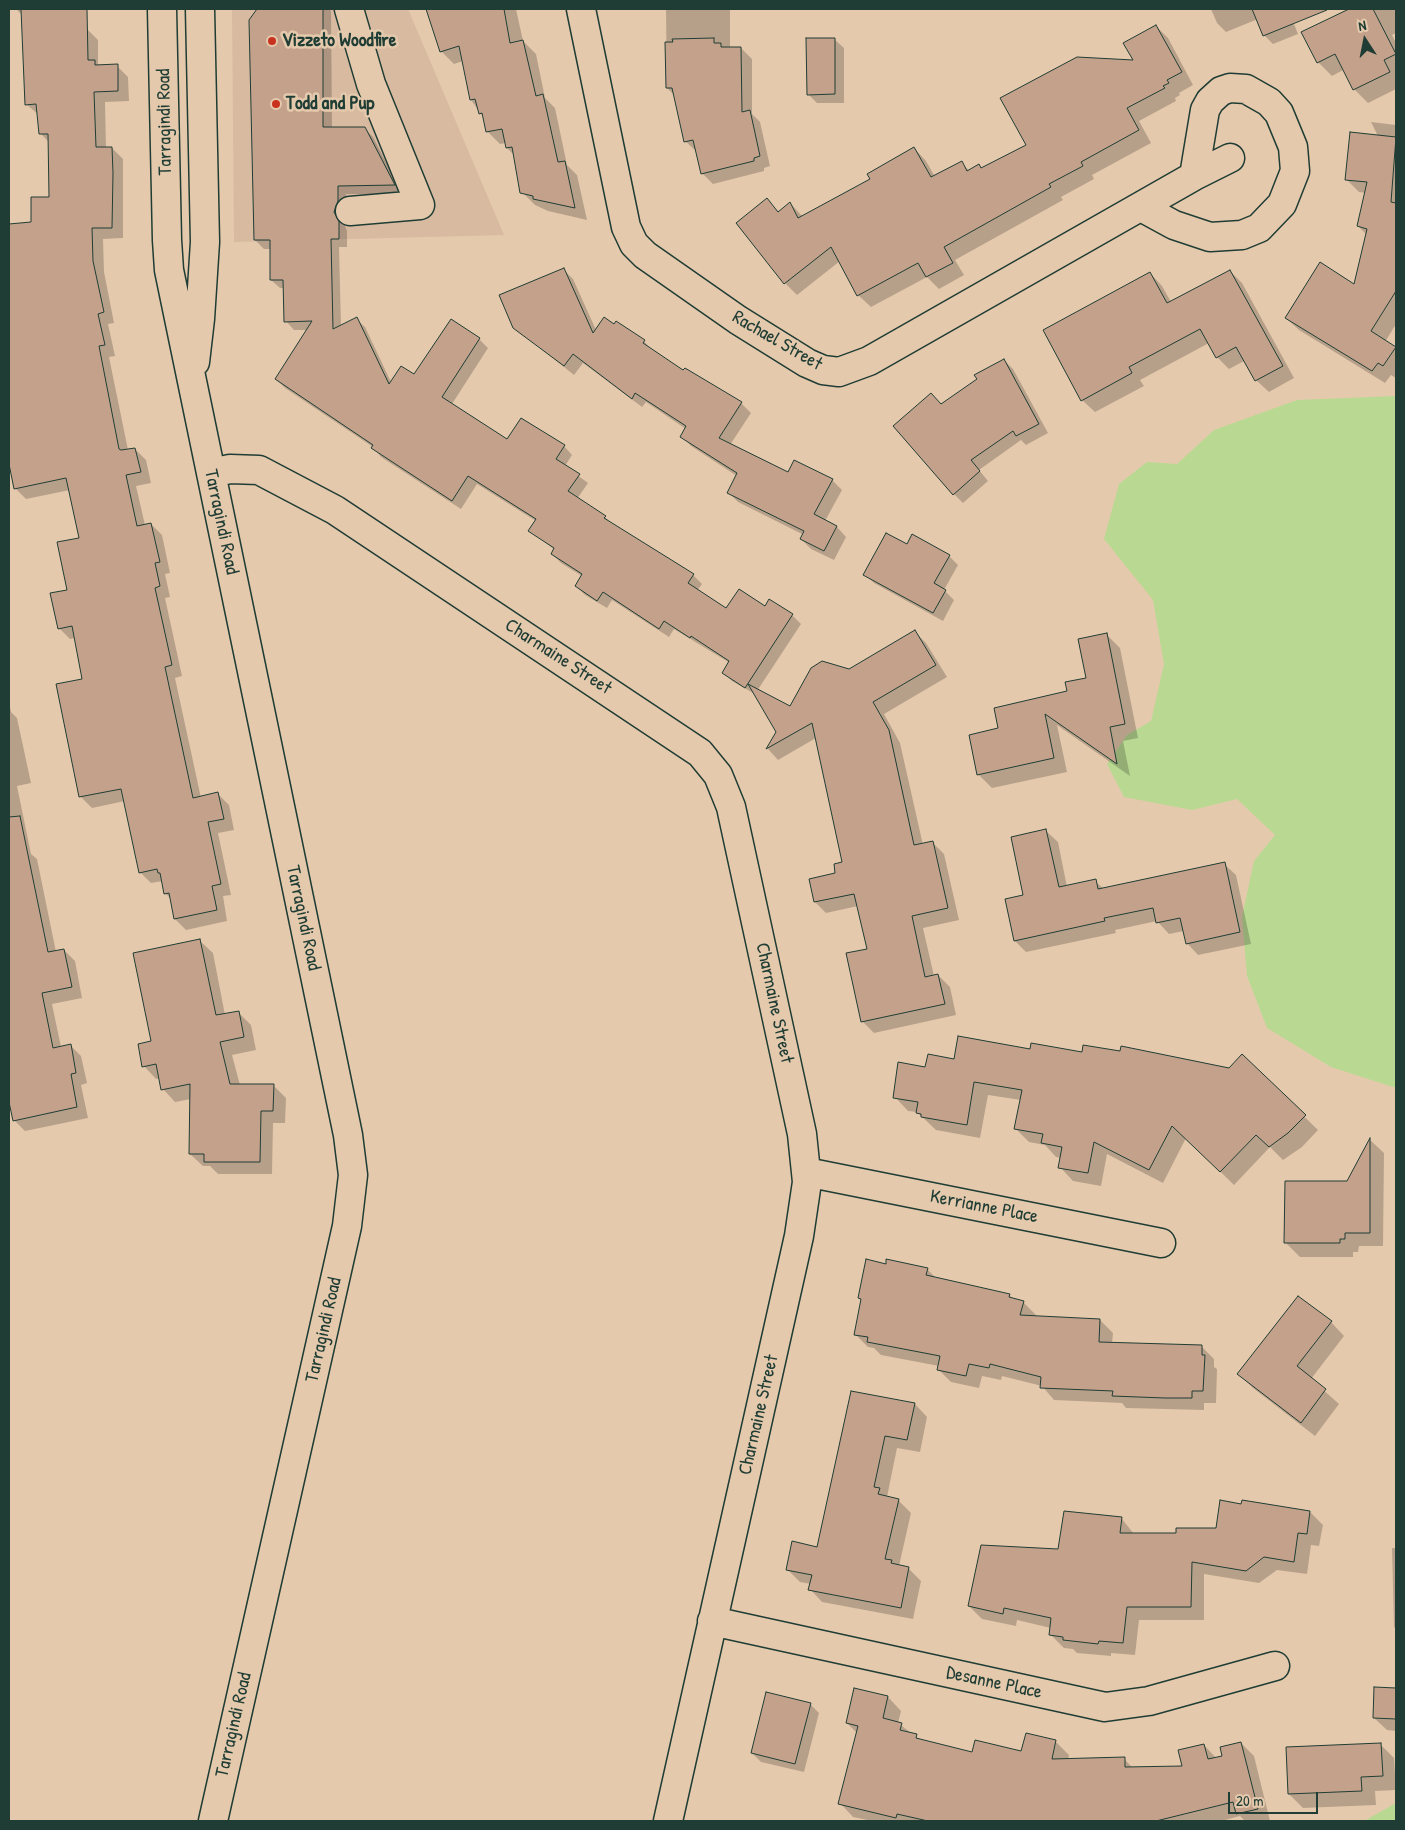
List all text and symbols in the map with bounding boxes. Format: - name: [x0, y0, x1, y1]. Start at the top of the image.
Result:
- north arrow: [1340, 15, 1390, 65]
- text: N: [1357, 15, 1368, 35]
- place label: Vizzeto Woodfire: [282, 30, 396, 52]
- marker: Vizzeto Woodfire: [266, 35, 278, 47]
- street label: Tarragindi Road: [153, 68, 177, 176]
- place label: Todd and Pup: [286, 93, 374, 115]
- marker: Todd and Pup: [270, 98, 282, 110]
- street label: Rachael Street: [728, 306, 826, 376]
- street label: Tarragindi Road: [199, 467, 243, 577]
- street label: Charmaine Street: [500, 614, 616, 700]
- street label: Tarragindi Road: [281, 863, 325, 973]
- street label: Charmaine Street: [750, 941, 798, 1065]
- street label: Kerrianne Place: [928, 1185, 1040, 1229]
- street label: Tarragindi Road: [301, 1275, 347, 1385]
- street label: Charmaine Street: [734, 1353, 784, 1477]
- street label: Desanne Place: [944, 1662, 1044, 1704]
- street label: Tarragindi Road: [211, 1670, 257, 1780]
- scale bar: [1230, 1782, 1320, 1814]
- text: 20 m: [1236, 1790, 1263, 1811]

